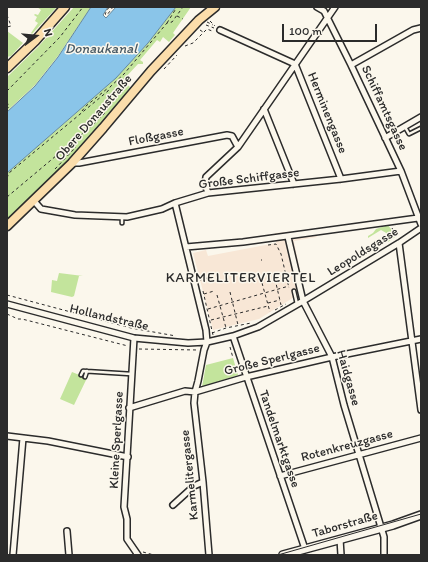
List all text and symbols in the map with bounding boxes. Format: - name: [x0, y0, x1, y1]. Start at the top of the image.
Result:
- north arrow: [16, 16, 56, 56]
- scale bar: [284, 16, 379, 42]
- text: 100 m: [289, 24, 322, 38]
- text: N: [41, 27, 55, 38]
- water label: Donaukanal: [65, 41, 137, 57]
- street label: Schiffamtsgasse: [357, 63, 411, 153]
- street label: Herminengasse: [304, 70, 350, 156]
- street label: Obere Donaustraße: [52, 72, 136, 164]
- street label: Floßgasse: [127, 124, 185, 150]
- street label: Große Schiffgasse: [198, 165, 300, 193]
- street label: Leopoldsgasse: [325, 224, 401, 280]
- district label: KARMELITERVIERTEL: [166, 270, 316, 286]
- street label: Hollandstraße: [68, 301, 150, 335]
- street label: Große Sperlgasse: [223, 341, 321, 379]
- street label: Haidgasse: [333, 348, 363, 408]
- street label: Tandelmarktgasse: [255, 388, 303, 490]
- street label: Kleine Sperlgasse: [107, 391, 127, 489]
- street label: Rotenkreuzgasse: [299, 426, 395, 466]
- street label: Karmelitergasse: [177, 429, 203, 521]
- street label: Taborstraße: [310, 508, 380, 542]

